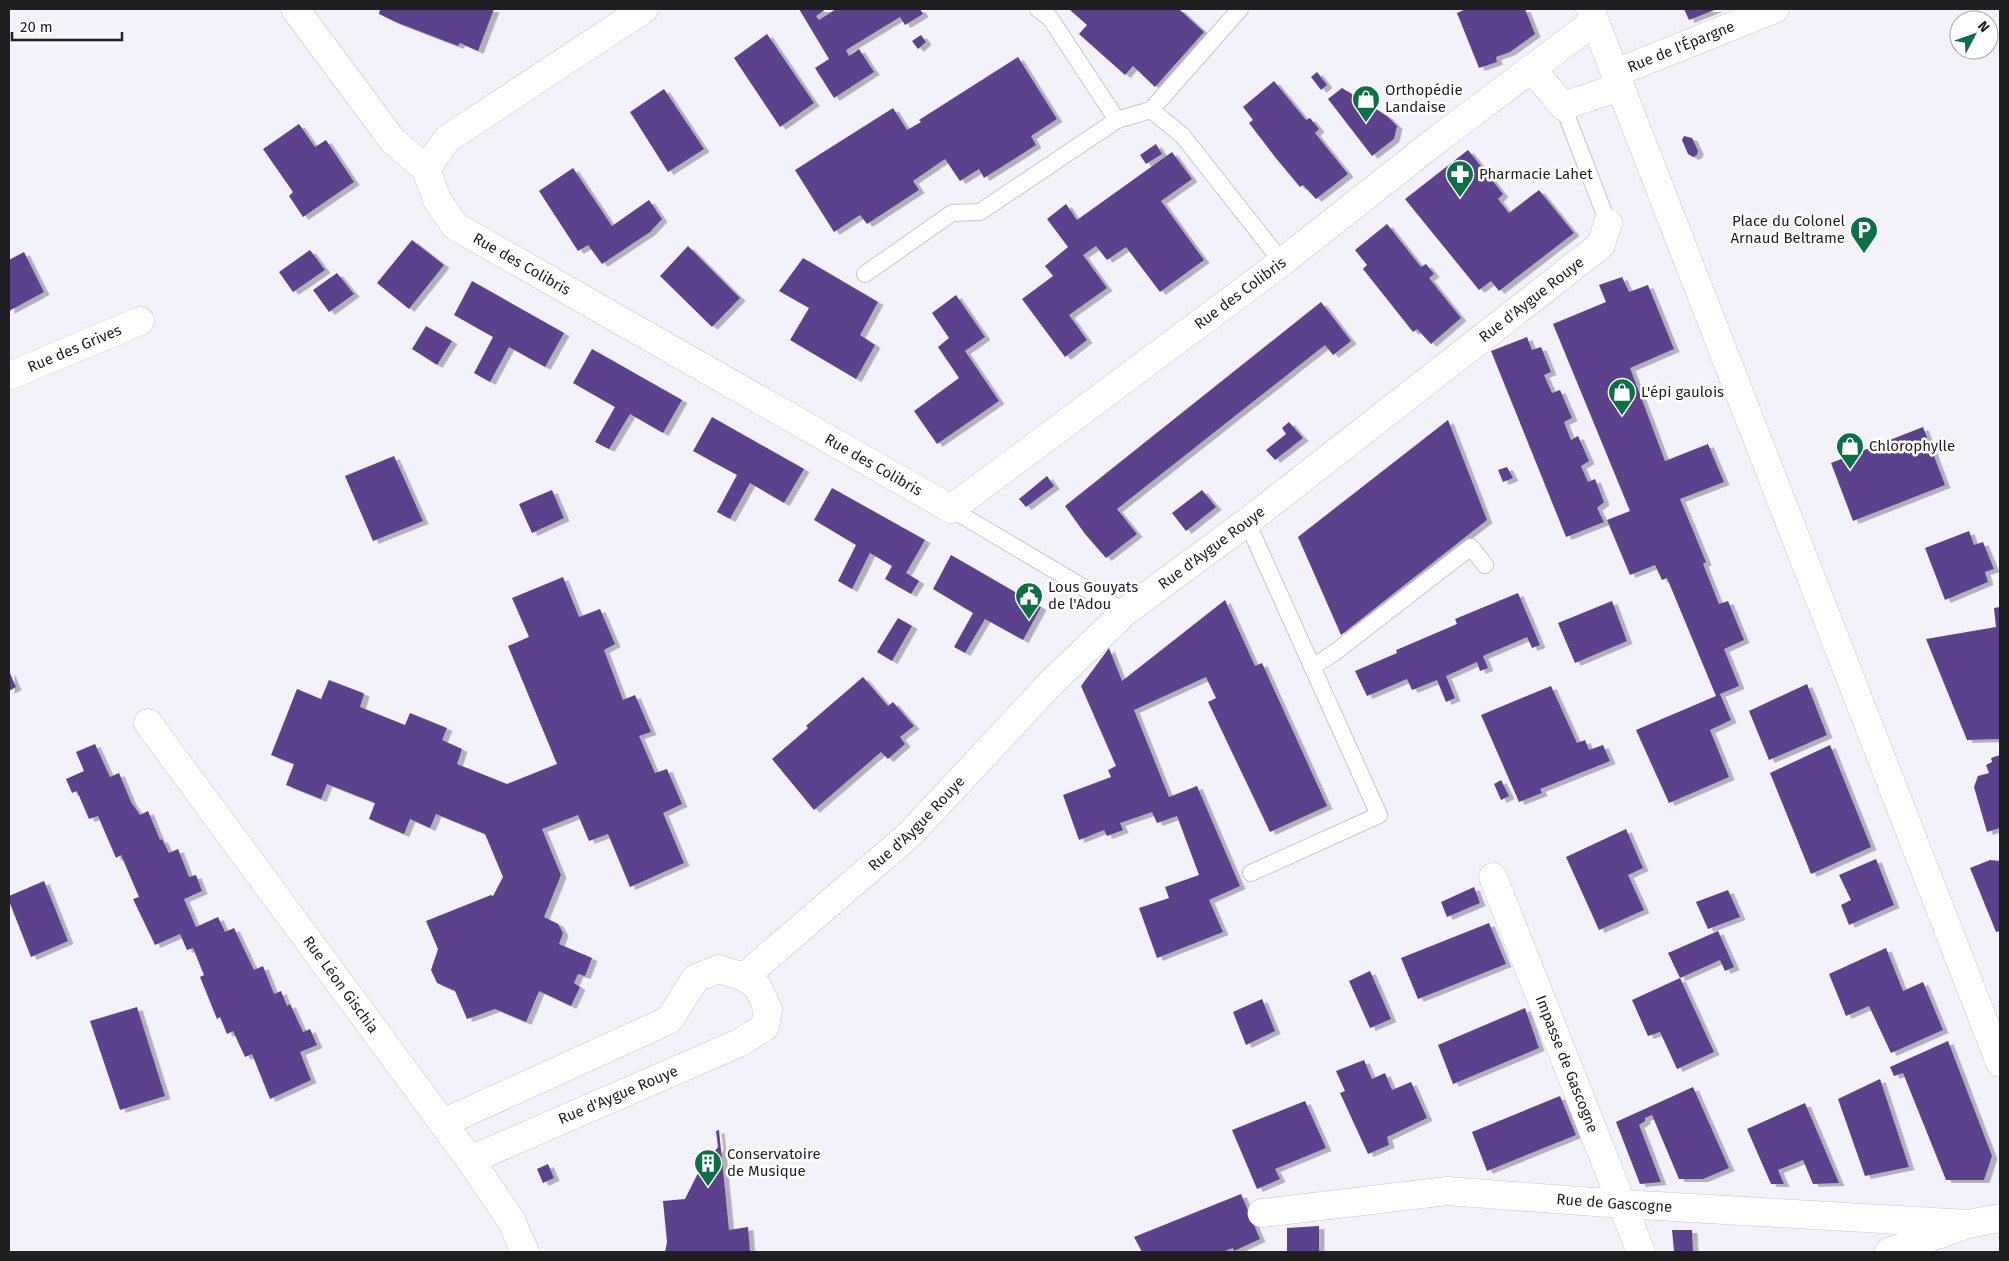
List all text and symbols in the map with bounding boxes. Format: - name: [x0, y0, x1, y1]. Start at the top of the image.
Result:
- scale bar: [12, 10, 122, 42]
- north arrow: [1949, 10, 1999, 60]
- street label: Rue de l'Épargne: [1625, 17, 1737, 76]
- text: 20 m: [20, 18, 53, 36]
- text: N: [1974, 18, 1993, 36]
- place label: Orthopédie Landaise: [1385, 81, 1463, 116]
- shop icon: Orthopédie Landaise: [1351, 84, 1381, 123]
- pharmacy icon: Pharmacie Lahet: [1445, 159, 1475, 198]
- place label: Pharmacie Lahet: [1479, 165, 1593, 183]
- place label: Place du Colonel Arnaud Beltrame: [1730, 212, 1846, 247]
- parking icon: Place du Colonel Arnaud Beltrame: [1849, 215, 1879, 254]
- street label: Rue des Colibris: [470, 229, 574, 299]
- street label: Rue des Colibris: [1191, 253, 1289, 333]
- street label: Rue d'Aygue Rouye: [1475, 253, 1587, 346]
- street label: Rue des Grives: [25, 321, 124, 376]
- shop icon: L'épi gaulois: [1607, 377, 1637, 416]
- place label: L'épi gaulois: [1641, 383, 1724, 401]
- street label: Rue des Colibris: [821, 430, 926, 500]
- shop icon: Chlorophylle: [1835, 431, 1865, 470]
- place label: Chlorophylle: [1869, 437, 1955, 455]
- street label: Rue d'Aygue Rouye: [1155, 502, 1268, 593]
- place label: Lous Gouyats de l'Adou: [1048, 578, 1138, 613]
- public building icon: Lous Gouyats de l'Adou: [1014, 581, 1044, 620]
- street label: Rue d'Aygue Rouye: [865, 772, 968, 875]
- street label: Rue Léon Gischia: [299, 933, 382, 1037]
- street label: Impasse de Gascogne: [1532, 993, 1602, 1135]
- street label: Rue d'Aygue Rouye: [556, 1062, 680, 1128]
- place label: Conservatoire de Musique: [727, 1145, 821, 1180]
- building icon: Conservatoire de Musique: [693, 1148, 723, 1187]
- street label: Rue de Gascogne: [1556, 1190, 1673, 1216]

